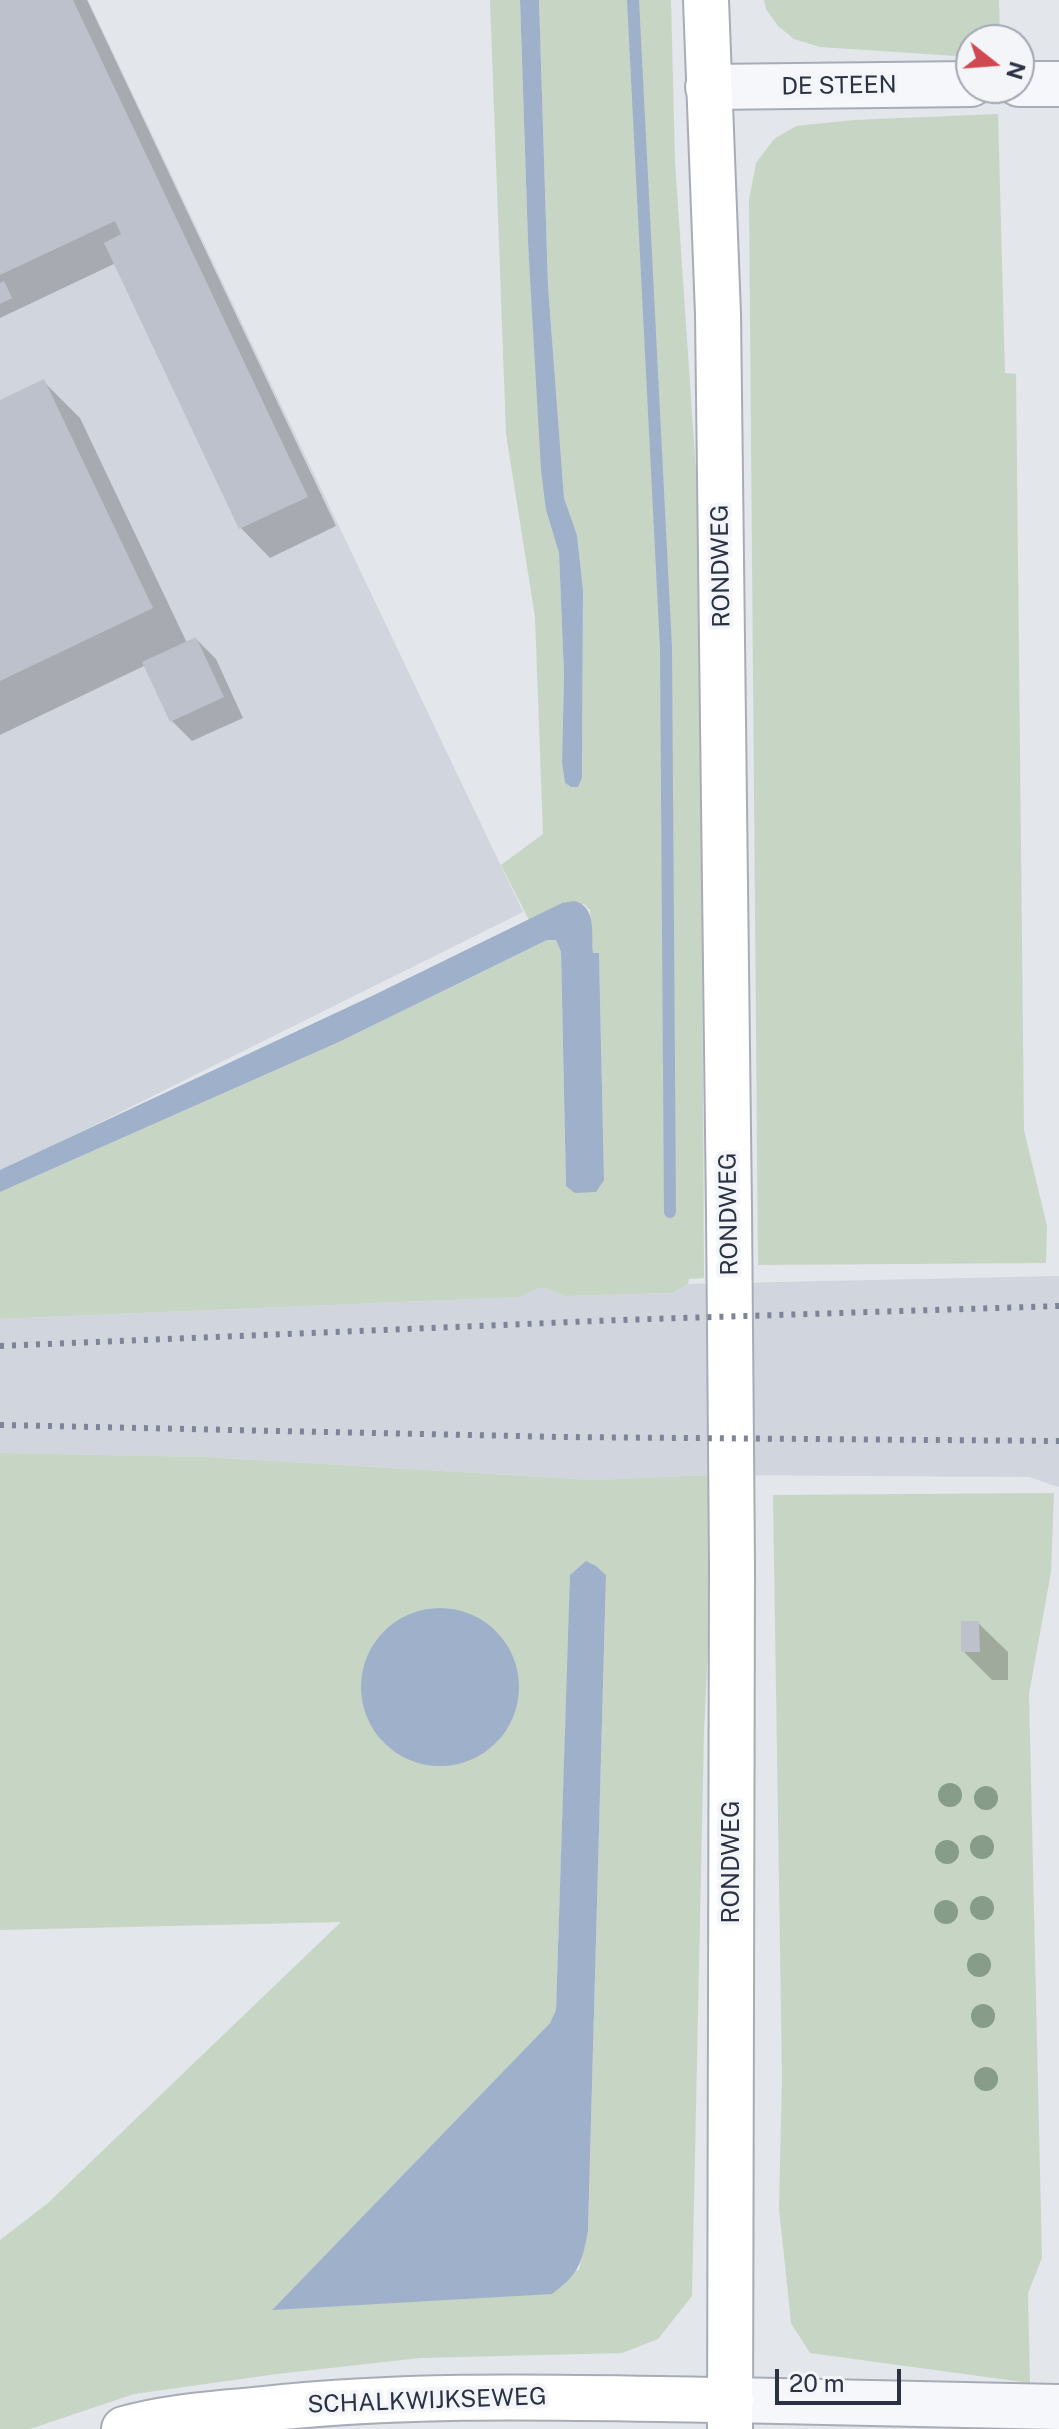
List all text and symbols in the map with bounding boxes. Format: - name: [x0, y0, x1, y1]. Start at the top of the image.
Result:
- north arrow: [955, 24, 1035, 104]
- text: N: [1001, 58, 1031, 82]
- street label: DE STEEN: [781, 71, 897, 101]
- street label: RONDWEG: [706, 504, 736, 628]
- street label: RONDWEG: [714, 1152, 744, 1276]
- street label: RONDWEG: [718, 1800, 746, 1924]
- scale bar: [779, 2353, 905, 2403]
- text: 20 m: [789, 2369, 845, 2397]
- street label: SCHALKWIJKSEWEG: [307, 2382, 547, 2420]

